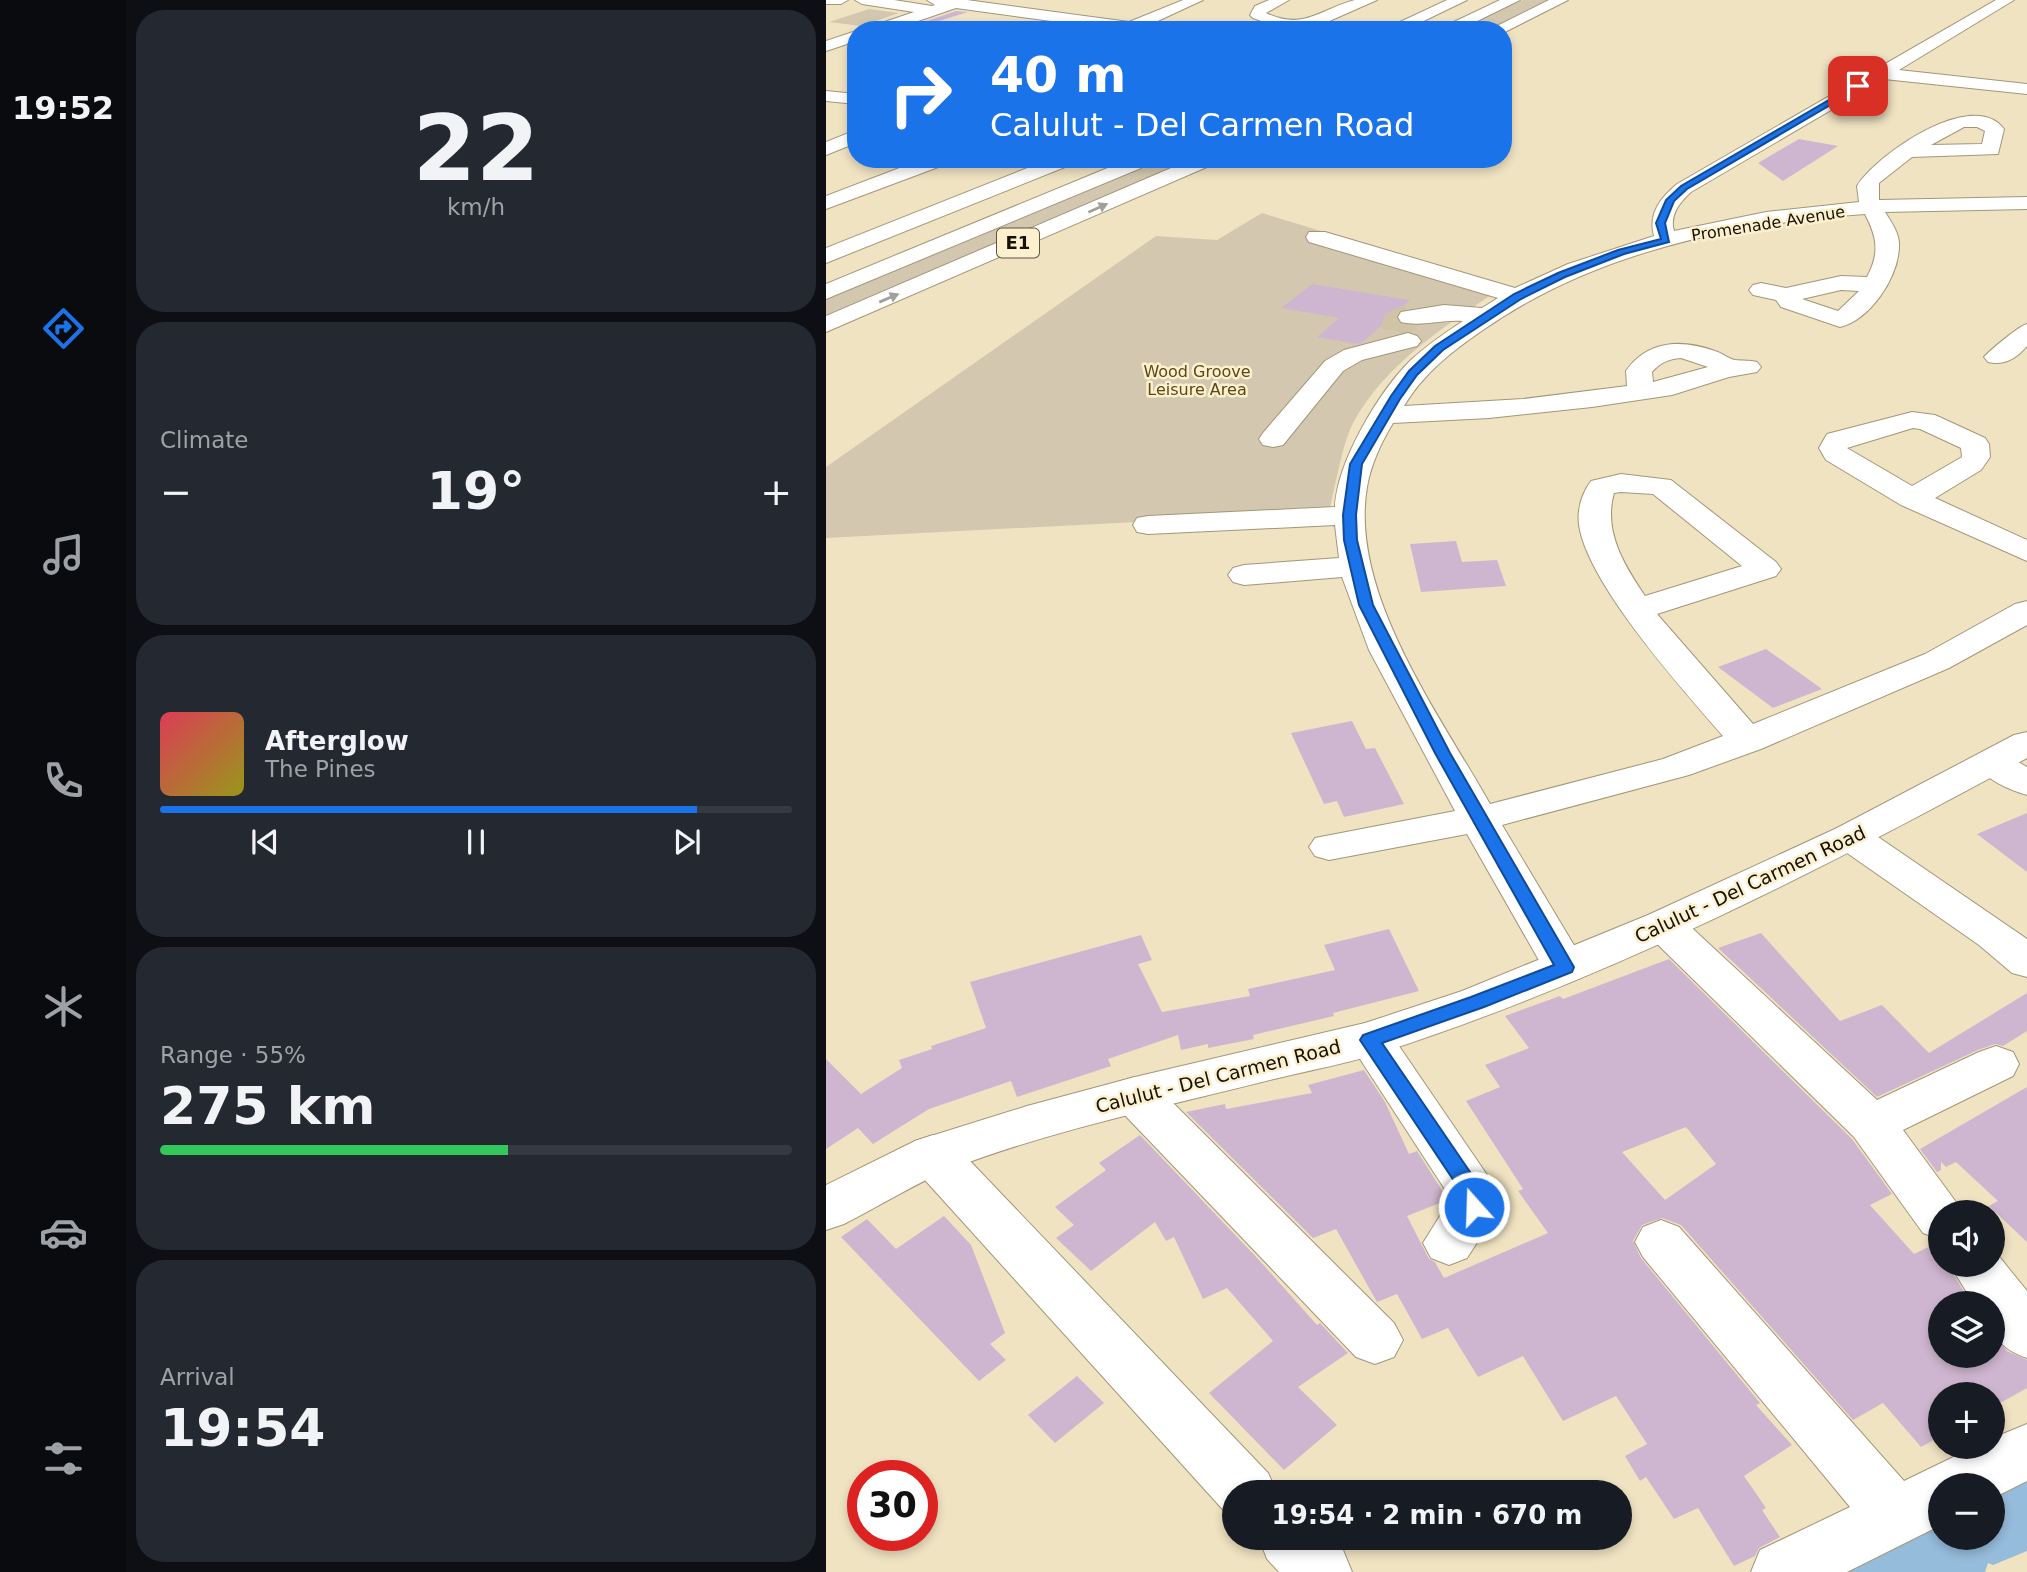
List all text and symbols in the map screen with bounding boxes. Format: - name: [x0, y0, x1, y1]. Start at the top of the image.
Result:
- text: 40 m: [990, 47, 1126, 104]
- icon: right: [875, 49, 966, 140]
- pin: [1828, 56, 1888, 116]
- icon: arrive: [1839, 67, 1877, 105]
- text: 19:52: [12, 89, 114, 127]
- text: 22: [413, 96, 539, 201]
- text: Calulut - Del Carmen Road: [990, 106, 1414, 144]
- text: km/h: [447, 194, 505, 220]
- one-way arrow: [1088, 202, 1108, 214]
- street label: Promenade Avenue: [1690, 202, 1846, 245]
- road number: E1: [997, 229, 1039, 258]
- one-way arrow: [879, 292, 899, 304]
- icon: directions: [39, 304, 88, 353]
- park label: Wood Groove Leisure Area: [1143, 362, 1251, 399]
- text: Climate: [160, 427, 249, 453]
- text: 19°: [427, 461, 525, 521]
- text: −: [160, 470, 192, 514]
- text: +: [760, 470, 792, 514]
- icon: music: [39, 530, 88, 579]
- text: Afterglow: [265, 726, 409, 756]
- icon: phone: [39, 756, 88, 805]
- text: The Pines: [265, 756, 376, 782]
- street label: Calulut - Del Carmen Road: [1631, 821, 1869, 947]
- icon: previous: [246, 823, 284, 861]
- icon: pause: [457, 823, 495, 861]
- icon: next: [668, 823, 706, 861]
- icon: climate: [39, 982, 88, 1031]
- street label: Calulut - Del Carmen Road: [1093, 1035, 1343, 1117]
- text: Range · 55%: [160, 1042, 306, 1068]
- text: 275 km: [160, 1076, 375, 1136]
- position arrow: [1437, 1170, 1511, 1244]
- map controls: [1928, 1200, 2005, 1550]
- button: sound: [1928, 1200, 2005, 1277]
- icon: car: [39, 1208, 88, 1257]
- button: layers: [1928, 1291, 2005, 1368]
- text: Arrival: [160, 1364, 235, 1390]
- button: +: [1928, 1382, 2005, 1459]
- text: 19:54: [160, 1398, 326, 1458]
- icon: filters: [39, 1434, 88, 1483]
- speed limit sign: 30: [847, 1460, 938, 1551]
- button: −: [1928, 1473, 2005, 1550]
- text: 19:54 · 2 min · 670 m: [1272, 1500, 1582, 1530]

